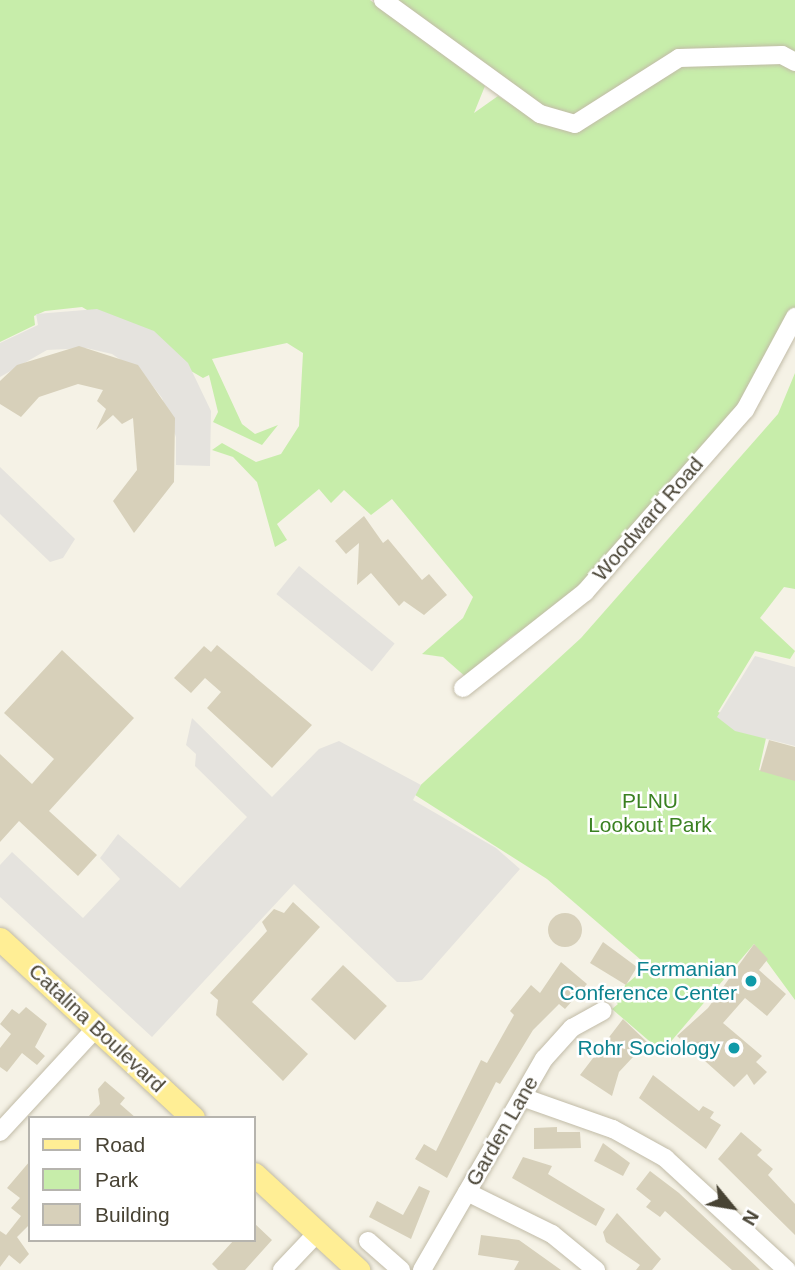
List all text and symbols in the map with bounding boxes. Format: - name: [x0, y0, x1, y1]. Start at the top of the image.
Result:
- street label: Woodward Road: [587, 452, 709, 586]
- park label: PLNU Lookout Park: [588, 788, 712, 838]
- place label: Fermanian Conference Center: [560, 956, 737, 1006]
- street label: Catalina Boulevard: [24, 958, 170, 1098]
- marker: Fermanian Conference Center: [743, 973, 759, 989]
- place label: Rohr Sociology: [578, 1035, 720, 1061]
- marker: Rohr Sociology: [726, 1040, 742, 1056]
- street label: Garden Lane: [460, 1072, 544, 1190]
- legend: [28, 1116, 256, 1242]
- text: Road: [95, 1133, 145, 1156]
- text: Park: [95, 1168, 138, 1191]
- north arrow: [697, 1172, 767, 1242]
- text: Building: [95, 1203, 170, 1226]
- text: N: [738, 1207, 763, 1229]

